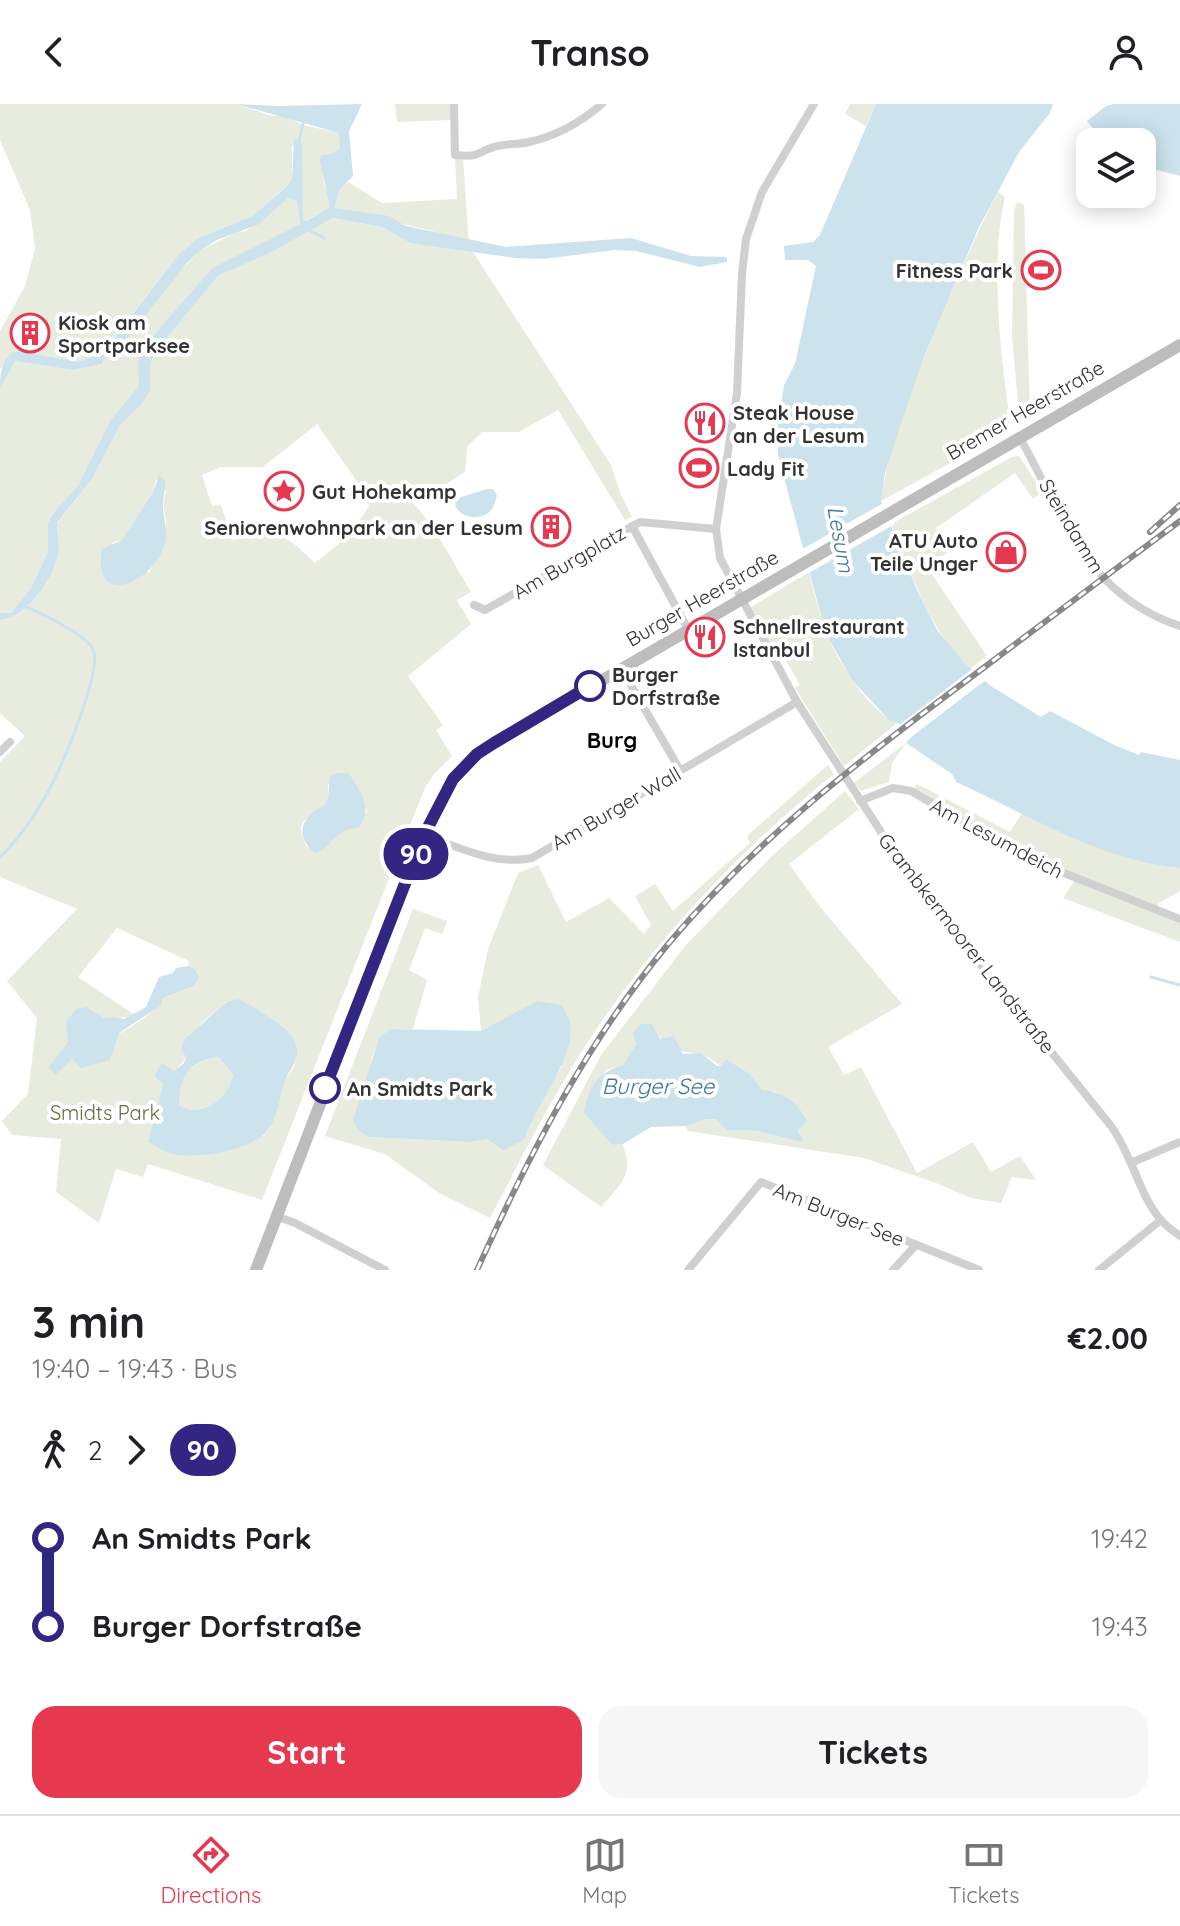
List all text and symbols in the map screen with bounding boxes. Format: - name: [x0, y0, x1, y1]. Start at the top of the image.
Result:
- icon: back: [32, 30, 76, 74]
- text: Transo: [530, 30, 650, 75]
- icon: person: [1104, 30, 1148, 74]
- map controls: [1076, 128, 1156, 208]
- button: layers: [1076, 128, 1156, 208]
- sports icon: Fitness Park: [1020, 249, 1062, 291]
- place label: Fitness Park: [896, 258, 1013, 283]
- place label: Kiosk am Sportparksee: [58, 310, 190, 358]
- building icon: Kiosk am Sportparksee: [9, 312, 51, 354]
- street label: Bremer Heerstraße: [942, 355, 1108, 465]
- place label: Steak House an der Lesum: [733, 400, 865, 448]
- restaurant icon: Steak House an der Lesum: [684, 402, 726, 444]
- sports icon: Lady Fit: [678, 447, 720, 489]
- place label: Lady Fit: [727, 456, 805, 481]
- place icon: Gut Hohekamp: [263, 470, 305, 512]
- street label: Steindamm: [1034, 474, 1110, 578]
- place label: Gut Hohekamp: [312, 479, 457, 504]
- water label: Lesum: [821, 504, 861, 575]
- building icon: Seniorenwohnpark an der Lesum: [530, 506, 572, 548]
- place label: Seniorenwohnpark an der Lesum: [204, 515, 523, 540]
- street label: Am Burgplatz: [508, 520, 630, 604]
- place label: ATU Auto Teile Unger: [870, 528, 978, 576]
- shop icon: ATU Auto Teile Unger: [985, 531, 1027, 573]
- street label: Burger Heerstraße: [621, 544, 783, 652]
- place label: Schnellrestaurant Istanbul: [733, 614, 905, 662]
- restaurant icon: Schnellrestaurant Istanbul: [684, 616, 726, 658]
- place label: Burger Dorfstraße: [612, 662, 720, 710]
- marker: Burger Dorfstraße: [575, 671, 605, 701]
- district label: Burg: [587, 726, 637, 754]
- street label: Am Burger Wall: [547, 761, 685, 855]
- street label: Am Lesumdeich: [926, 792, 1068, 884]
- line badge: 90: [380, 828, 452, 880]
- street label: Grambkermoorer Landstraße: [873, 828, 1061, 1058]
- text: 90: [399, 836, 433, 871]
- water label: Burger See: [602, 1072, 716, 1100]
- marker: An Smidts Park: [310, 1073, 340, 1103]
- place label: An Smidts Park: [347, 1076, 493, 1101]
- park label: Smidts Park: [50, 1100, 160, 1125]
- street label: Am Burger See: [770, 1176, 908, 1252]
- text: 3 min: [32, 1294, 145, 1349]
- text: €2.00: [1068, 1319, 1148, 1357]
- text: 19:40 – 19:43 · Bus: [32, 1352, 237, 1385]
- icon: walk: [32, 1428, 76, 1472]
- icon: forward: [114, 1428, 158, 1472]
- text: 90: [186, 1432, 220, 1467]
- text: 2: [88, 1434, 102, 1467]
- text: An Smidts Park: [92, 1519, 312, 1557]
- text: 19:42: [1091, 1522, 1148, 1555]
- text: Burger Dorfstraße: [92, 1607, 362, 1645]
- text: 19:43: [1092, 1610, 1148, 1643]
- button: Start: [32, 1706, 582, 1798]
- button: Tickets: [598, 1706, 1148, 1798]
- tab: Directions: [160, 1833, 261, 1909]
- tab: Map: [582, 1833, 627, 1909]
- tab: Tickets: [948, 1833, 1019, 1909]

